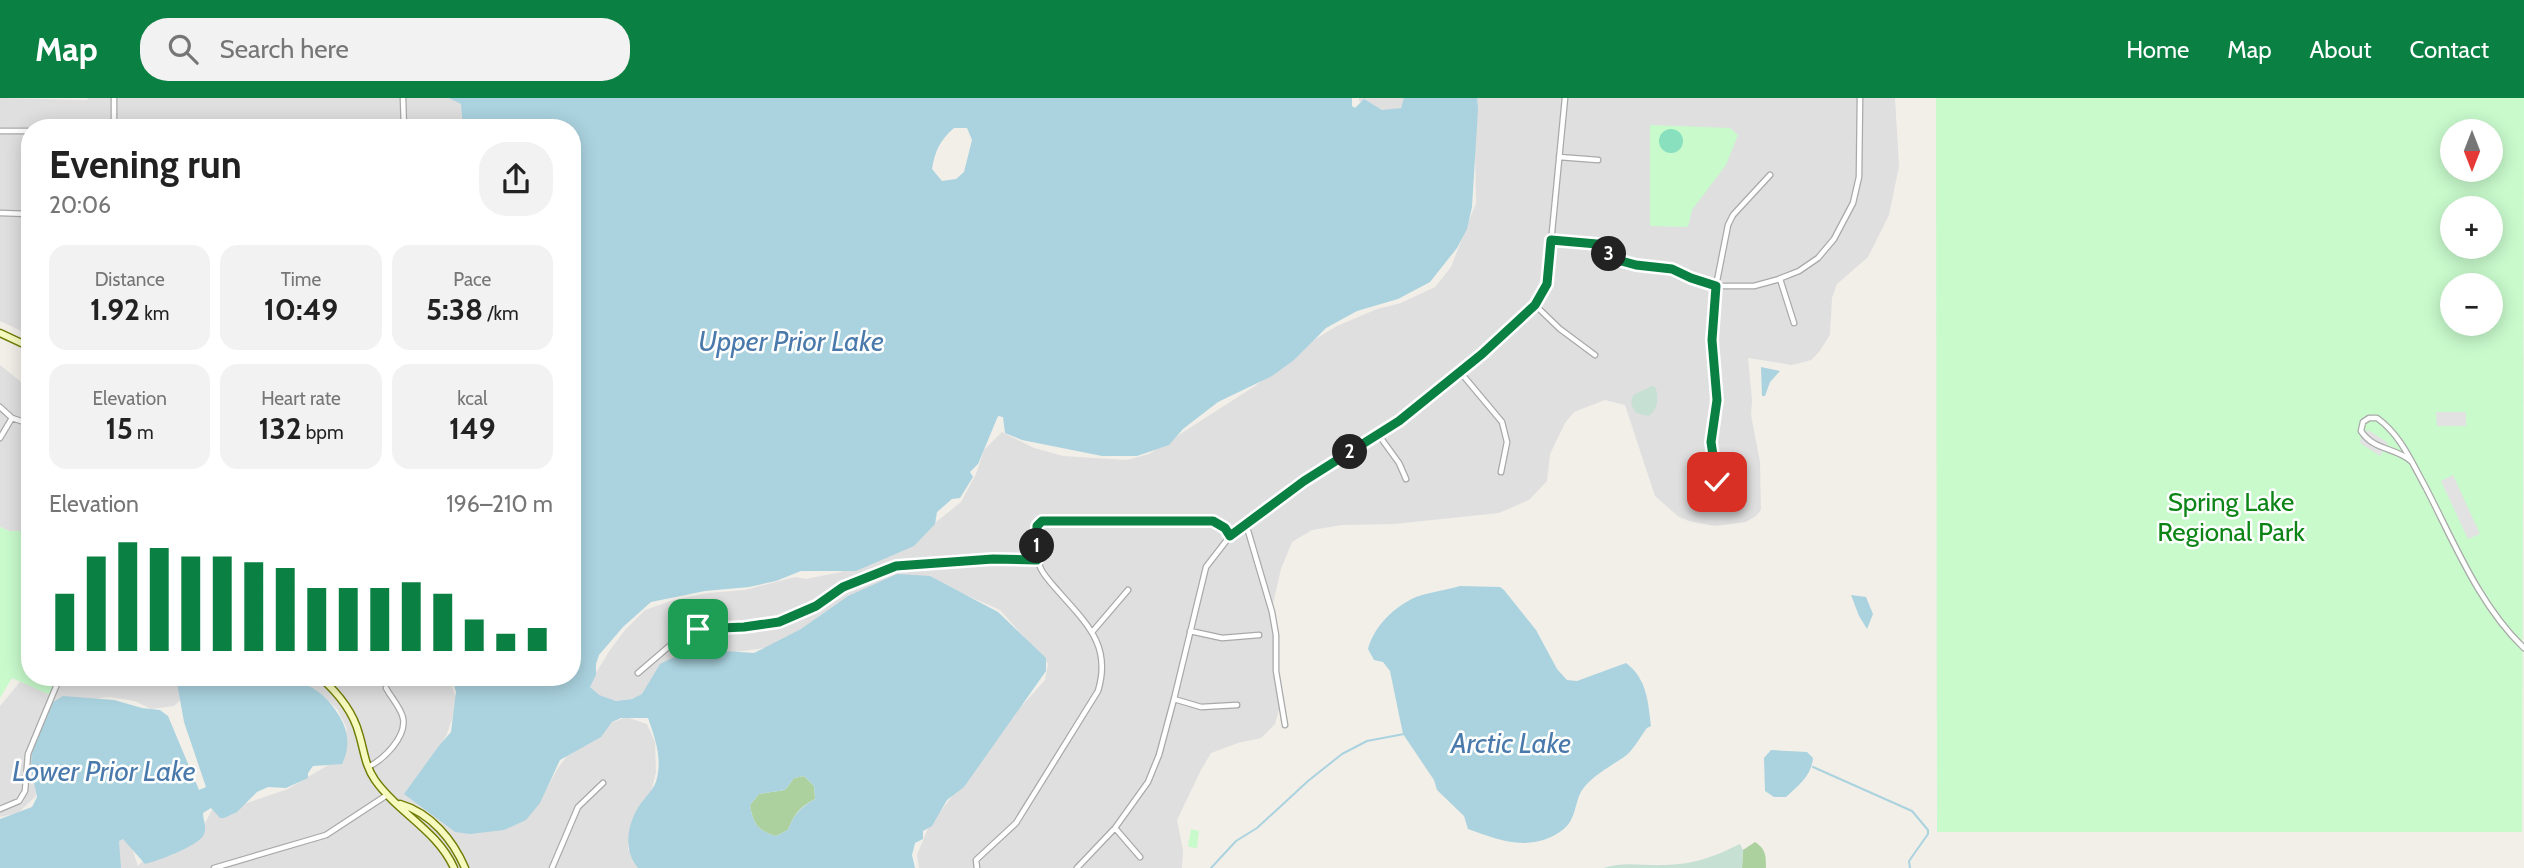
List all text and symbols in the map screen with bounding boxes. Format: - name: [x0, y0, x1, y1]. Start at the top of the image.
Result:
- search box: [140, 18, 630, 81]
- text: Map: [35, 29, 98, 69]
- icon: search: [164, 30, 202, 68]
- text: Search here: [220, 33, 349, 65]
- text: Home: [2126, 35, 2189, 64]
- text: Map: [2227, 35, 2272, 64]
- text: About: [2310, 35, 2372, 64]
- text: Contact: [2410, 35, 2489, 64]
- north arrow: [2440, 119, 2502, 182]
- map controls: [2440, 119, 2503, 336]
- text: Evening run: [49, 141, 242, 188]
- button: share: [479, 142, 553, 216]
- text: 20:06: [49, 191, 111, 219]
- button: +: [2440, 196, 2503, 259]
- pin: 3: [1592, 236, 1626, 272]
- text: 3: [1603, 242, 1614, 265]
- text: Distance: [95, 268, 165, 291]
- text: Time: [281, 268, 321, 291]
- text: Pace: [453, 268, 491, 291]
- button: −: [2440, 273, 2503, 336]
- text: 1.92: [90, 291, 140, 328]
- text: 10:49: [264, 291, 338, 328]
- text: 5:38: [426, 291, 483, 328]
- text: km: [140, 302, 169, 325]
- text: /km: [483, 302, 519, 325]
- water label: Upper Prior Lake: [698, 324, 884, 358]
- text: Elevation: [93, 387, 167, 410]
- text: Heart rate: [261, 387, 341, 410]
- text: kcal: [457, 387, 487, 410]
- text: 15: [106, 410, 133, 447]
- text: 132: [258, 410, 302, 447]
- text: 149: [449, 410, 496, 447]
- text: m: [133, 421, 154, 444]
- text: bpm: [302, 421, 344, 444]
- pin: 2: [1332, 434, 1368, 470]
- text: 2: [1344, 440, 1355, 463]
- pin: [1687, 452, 1747, 512]
- icon: check: [1698, 463, 1736, 501]
- park label: Spring Lake Regional Park: [2157, 486, 2305, 548]
- text: Elevation: [49, 490, 139, 518]
- text: 196–210 m: [446, 490, 553, 518]
- pin: 1: [1020, 528, 1054, 564]
- text: 1: [1033, 534, 1040, 557]
- pin: [668, 599, 728, 659]
- icon: arrive: [679, 610, 717, 648]
- water label: Arctic Lake: [1449, 726, 1571, 760]
- water label: Lower Prior Lake: [12, 754, 196, 788]

